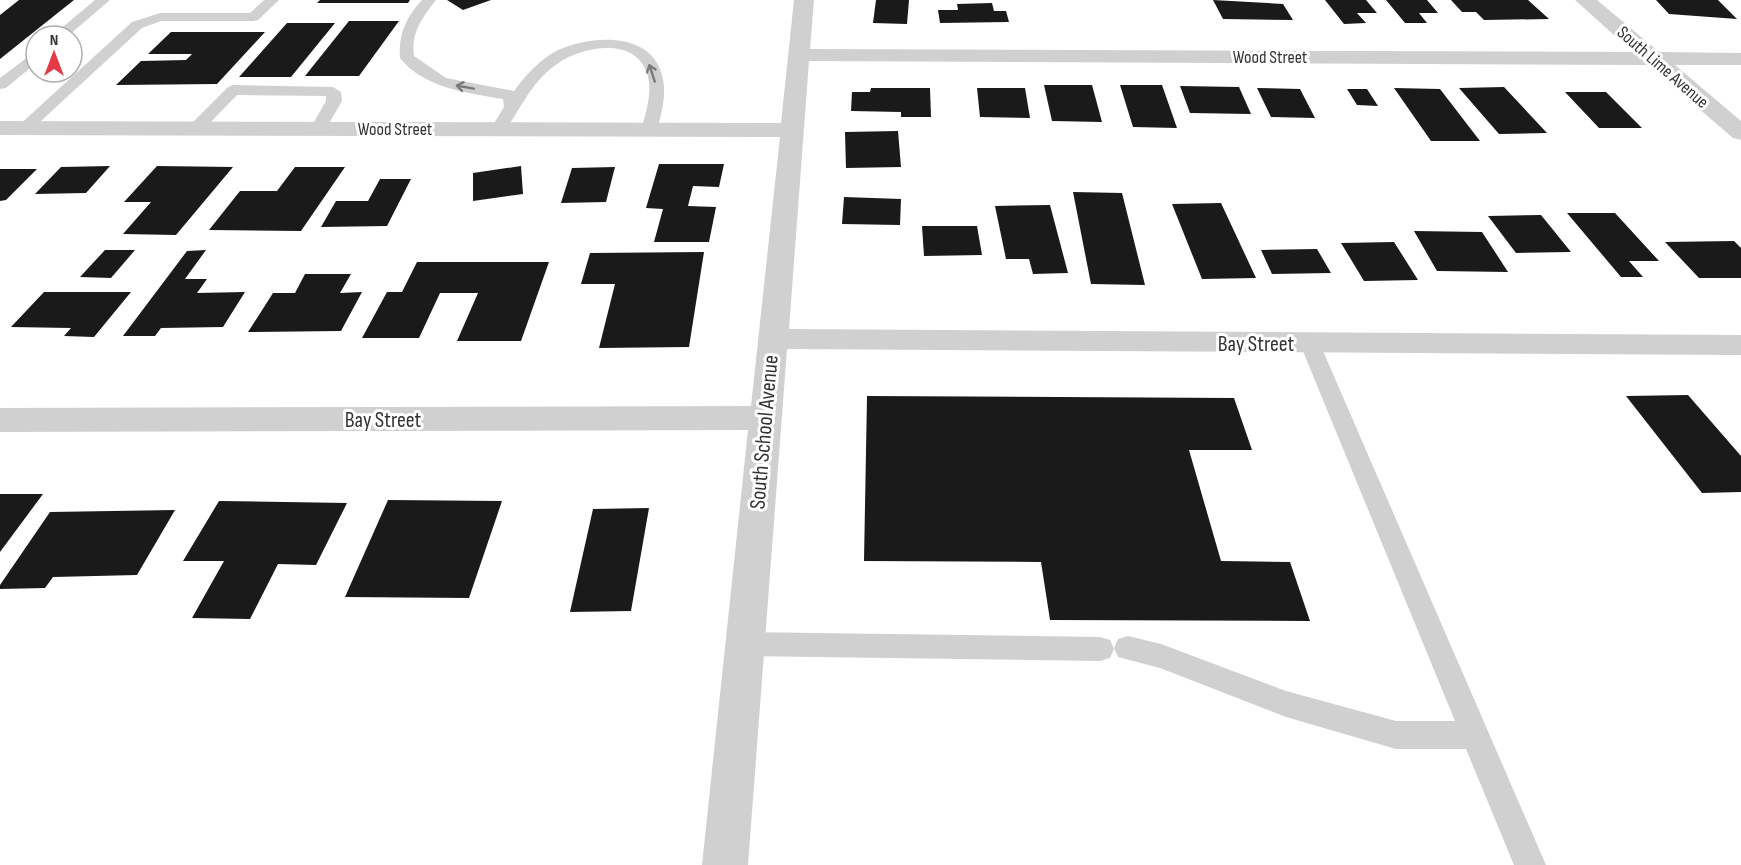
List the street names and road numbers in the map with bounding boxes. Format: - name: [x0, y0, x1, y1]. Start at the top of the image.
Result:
- street label: South Lime Avenue: [1613, 22, 1713, 113]
- street label: Wood Street: [1233, 47, 1308, 68]
- street label: Wood Street: [358, 119, 433, 140]
- street label: Bay Street: [1218, 331, 1295, 358]
- street label: South School Avenue: [744, 354, 785, 510]
- street label: Bay Street: [345, 407, 422, 434]

